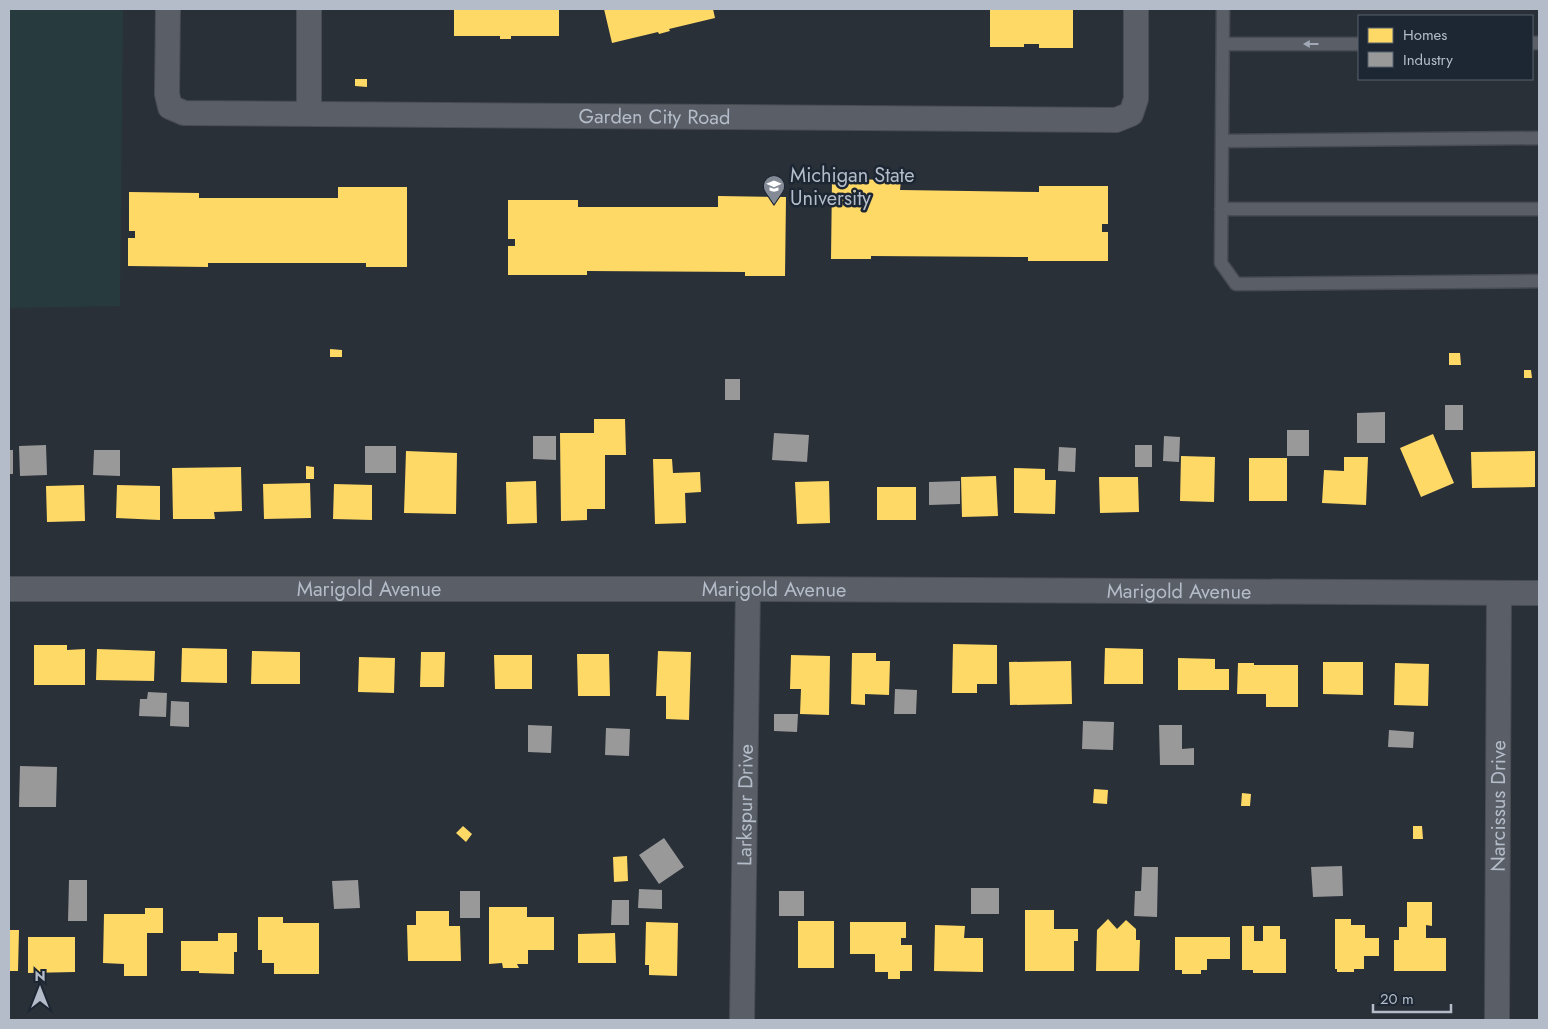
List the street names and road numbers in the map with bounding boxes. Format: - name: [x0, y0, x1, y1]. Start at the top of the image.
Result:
- street label: Garden City Road: [578, 101, 730, 132]
- street label: Marigold Avenue: [297, 575, 441, 604]
- street label: Marigold Avenue: [702, 575, 846, 604]
- street label: Marigold Avenue: [1107, 576, 1251, 606]
- street label: Narcissus Drive: [1483, 740, 1513, 872]
- street label: Larkspur Drive: [730, 744, 760, 866]

